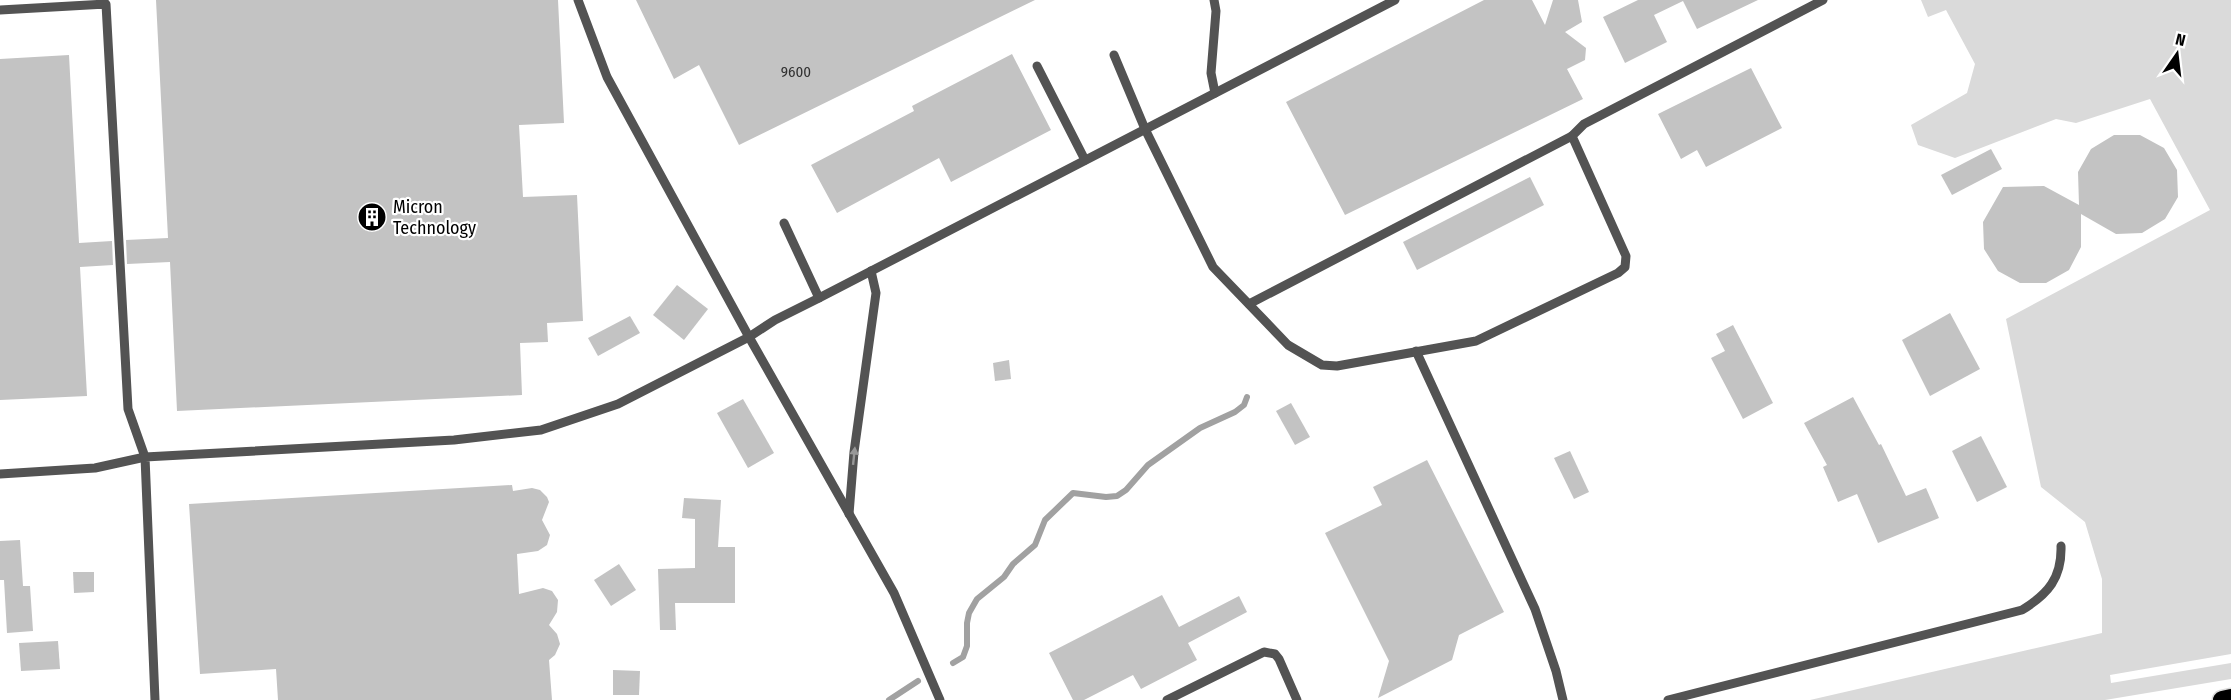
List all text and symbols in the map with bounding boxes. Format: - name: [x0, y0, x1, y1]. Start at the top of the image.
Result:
- north arrow: [2147, 24, 2207, 84]
- text: N: [2174, 30, 2187, 50]
- house number: 9600: [781, 63, 811, 81]
- place label: Micron Technology: [393, 196, 476, 239]
- building icon: Micron Technology: [356, 201, 388, 233]
- one-way arrow: [849, 446, 859, 465]

